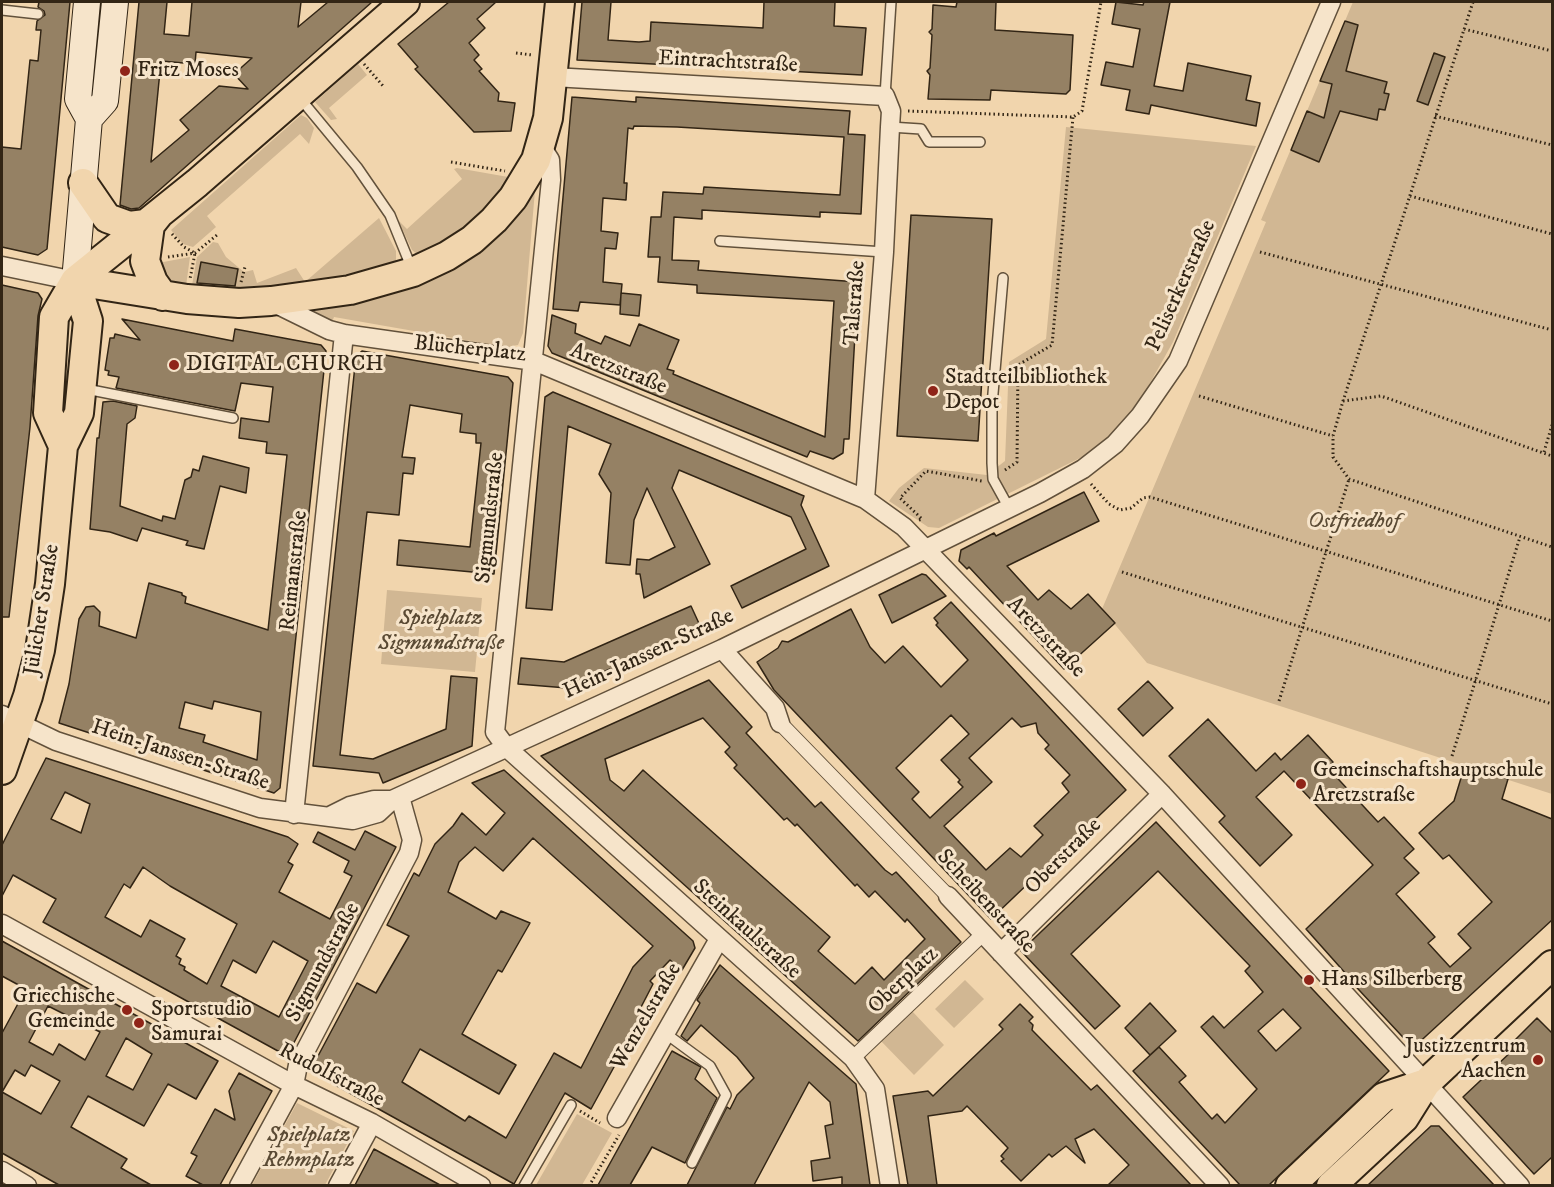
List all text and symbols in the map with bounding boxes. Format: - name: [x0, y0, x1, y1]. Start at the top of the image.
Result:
- street label: Eintrachtstraße: [658, 46, 798, 80]
- place label: Fritz Moses: [137, 58, 239, 84]
- marker: Fritz Moses: [118, 64, 132, 78]
- street label: Peliserkerstraße: [1141, 216, 1223, 356]
- street label: Talstraße: [840, 260, 872, 346]
- street label: Blücherplatz: [413, 331, 527, 369]
- street label: Aretzstraße: [566, 339, 670, 401]
- place label: DIGITAL CHURCH: [186, 352, 384, 378]
- marker: DIGITAL CHURCH: [167, 358, 181, 372]
- place label: Stadtteilbibliothek Depot: [945, 365, 1107, 416]
- marker: Stadtteilbibliothek Depot: [926, 384, 940, 398]
- street label: Sigmundstraße: [471, 451, 511, 585]
- street label: Reimanstraße: [276, 509, 314, 633]
- park label: Ostfriedhof: [1308, 509, 1400, 535]
- street label: Jülicher Straße: [20, 542, 66, 678]
- street label: Aretzstraße: [1000, 592, 1090, 684]
- street label: Hein-Janssen-Straße: [559, 604, 739, 706]
- park label: Spielplatz Sigmundstraße: [378, 606, 504, 658]
- street label: Hein-Janssen-Straße: [88, 715, 272, 797]
- place label: Gemeinschaftshauptschule Aretzstraße: [1313, 758, 1543, 810]
- marker: Gemeinschaftshauptschule Aretzstraße: [1294, 777, 1308, 791]
- street label: Oberstraße: [1020, 813, 1108, 901]
- street label: Scheibenstraße: [930, 845, 1040, 959]
- street label: Steinkaulstraße: [686, 874, 806, 986]
- street label: Sigmundstraße: [281, 899, 367, 1027]
- street label: Oberplatz: [863, 942, 945, 1020]
- street label: Wenzelstraße: [606, 959, 688, 1075]
- place label: Hans Silberberg: [1321, 967, 1462, 993]
- marker: Hans Silberberg: [1302, 973, 1316, 987]
- place label: Griechische Gemeinde: [13, 984, 115, 1036]
- place label: Sportstudio Samurai: [151, 997, 252, 1048]
- marker: Griechische Gemeinde: [120, 1003, 134, 1017]
- marker: Sportstudio Samurai: [132, 1016, 146, 1030]
- place label: Justizzentrum Aachen: [1405, 1034, 1526, 1086]
- street label: Rudolfstraße: [274, 1038, 388, 1114]
- marker: Justizzentrum Aachen: [1531, 1053, 1545, 1067]
- park label: Spielplatz Rehmplatz: [263, 1123, 355, 1174]

